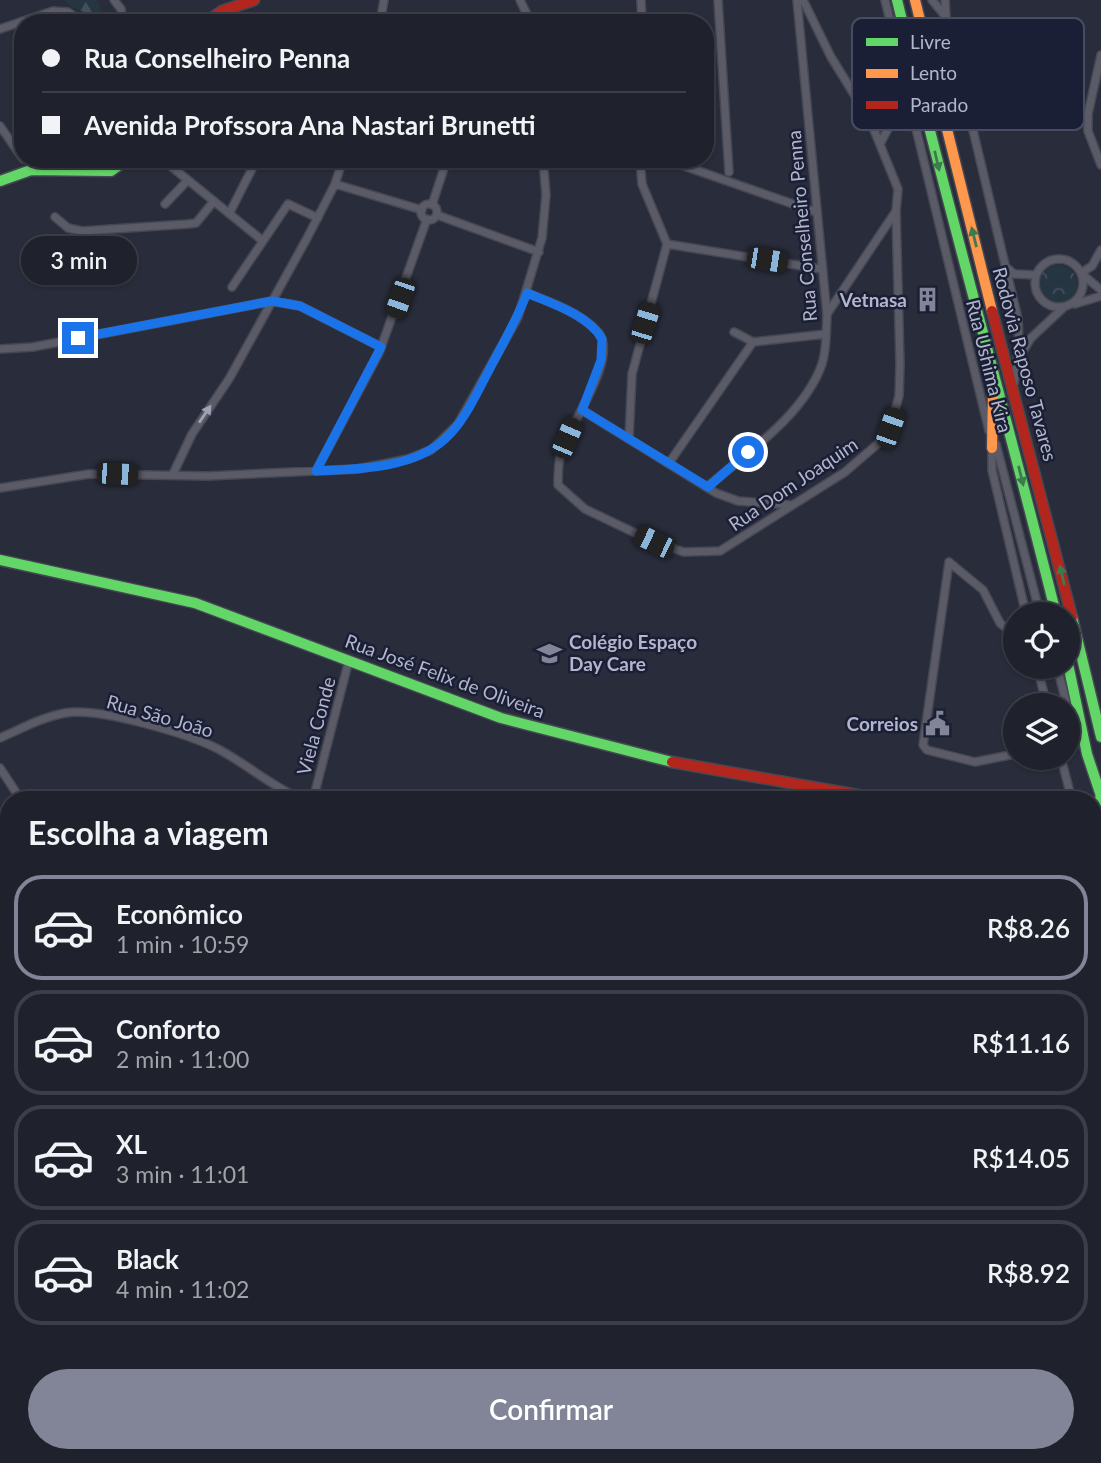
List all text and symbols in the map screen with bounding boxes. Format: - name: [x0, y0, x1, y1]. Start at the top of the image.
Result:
- legend: [852, 18, 1084, 130]
- text: Livre: [910, 30, 951, 53]
- text: Rua Conselheiro Penna: [84, 42, 350, 74]
- text: Lento: [910, 61, 957, 84]
- text: Parado: [910, 93, 968, 116]
- text: Avenida Profssora Ana Nastari Brunetti: [84, 109, 536, 141]
- street label: Rua Conselheiro Penna: [782, 129, 821, 323]
- one-way arrow: [932, 150, 943, 172]
- one-way arrow: [968, 225, 979, 247]
- callout: 3 min: [20, 236, 136, 286]
- text: 3 min: [51, 246, 107, 274]
- car: [745, 246, 790, 274]
- street label: Rodovia Raposo Tavares: [989, 264, 1062, 463]
- car: [384, 275, 417, 321]
- building icon: Vetnasa: [913, 286, 941, 314]
- place label: Vetnasa: [839, 288, 907, 311]
- street label: Rua Ushima Kira: [962, 297, 1017, 435]
- car: [629, 300, 662, 346]
- route end: [62, 322, 94, 354]
- one-way arrow: [198, 405, 212, 423]
- car: [874, 405, 907, 451]
- car: [550, 415, 585, 461]
- street label: Rua Dom Joaquim: [724, 432, 862, 535]
- route start: [732, 436, 764, 468]
- car: [96, 463, 139, 485]
- one-way arrow: [1016, 465, 1027, 487]
- car: [631, 523, 678, 561]
- one-way arrow: [1056, 564, 1067, 586]
- map controls: [1003, 602, 1080, 770]
- button: locate: [1003, 602, 1080, 679]
- street label: Rua José Felix de Oliveira: [342, 629, 548, 722]
- place label: Colégio Espaço Day Care: [569, 630, 697, 675]
- school or university icon: Colégio Espaço Day Care: [535, 639, 563, 667]
- street label: Viela Conde: [291, 674, 340, 778]
- street label: Rua São João: [104, 689, 216, 742]
- button: layers: [1003, 693, 1080, 770]
- public building icon: Correios: [924, 710, 952, 738]
- place label: Correios: [847, 712, 918, 735]
- text: Escolha a viagem: [28, 813, 269, 852]
- icon: car: [32, 896, 95, 959]
- text: Econômico: [116, 898, 243, 930]
- text: R$8.26: [987, 912, 1070, 944]
- text: 1 min · 10:59: [116, 930, 249, 958]
- icon: car: [32, 1011, 95, 1074]
- text: Conforto: [116, 1013, 220, 1045]
- text: R$11.16: [972, 1027, 1070, 1059]
- text: 2 min · 11:00: [116, 1045, 249, 1073]
- icon: car: [32, 1126, 95, 1189]
- text: XL: [116, 1128, 147, 1160]
- text: R$14.05: [972, 1142, 1070, 1174]
- text: 3 min · 11:01: [116, 1160, 249, 1188]
- icon: car: [32, 1241, 95, 1304]
- text: Black: [116, 1243, 179, 1275]
- text: R$8.92: [987, 1257, 1070, 1289]
- text: 4 min · 11:02: [116, 1275, 249, 1303]
- button: Confirmar: [28, 1369, 1074, 1449]

